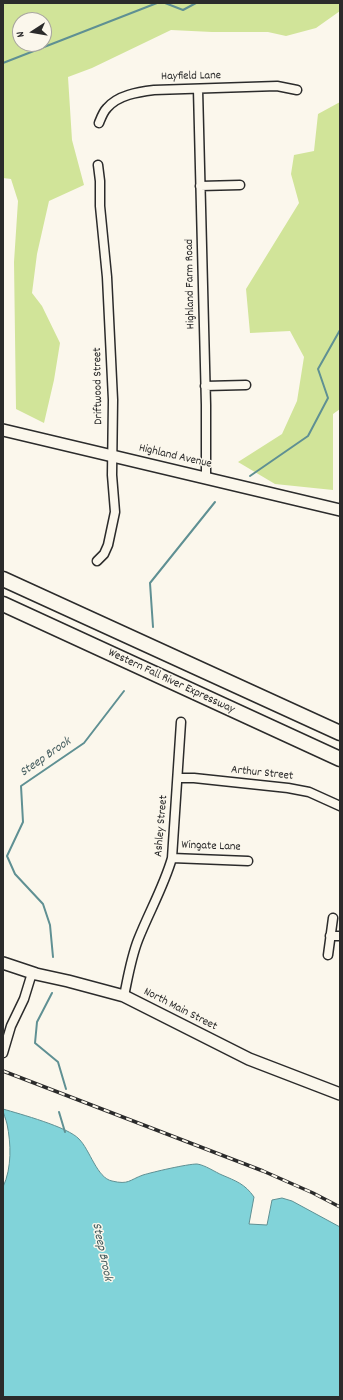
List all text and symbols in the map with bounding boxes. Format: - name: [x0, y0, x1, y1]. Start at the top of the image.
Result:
- north arrow: [12, 12, 52, 52]
- text: N: [13, 30, 30, 39]
- street label: Hayfield Lane: [161, 69, 221, 85]
- street label: Highland Farm Road: [183, 239, 199, 329]
- street label: Driftwood Street: [91, 347, 107, 425]
- street label: Highland Avenue: [137, 442, 213, 472]
- street label: Western Fall River Expressway: [105, 646, 237, 718]
- water label: Steep Brook: [17, 735, 75, 781]
- street label: Arthur Street: [230, 764, 294, 784]
- street label: Ashley Street: [152, 794, 172, 858]
- street label: Wingate Lane: [181, 839, 241, 855]
- street label: North Main Street: [141, 985, 219, 1035]
- water label: Steep Brook: [87, 1222, 115, 1282]

